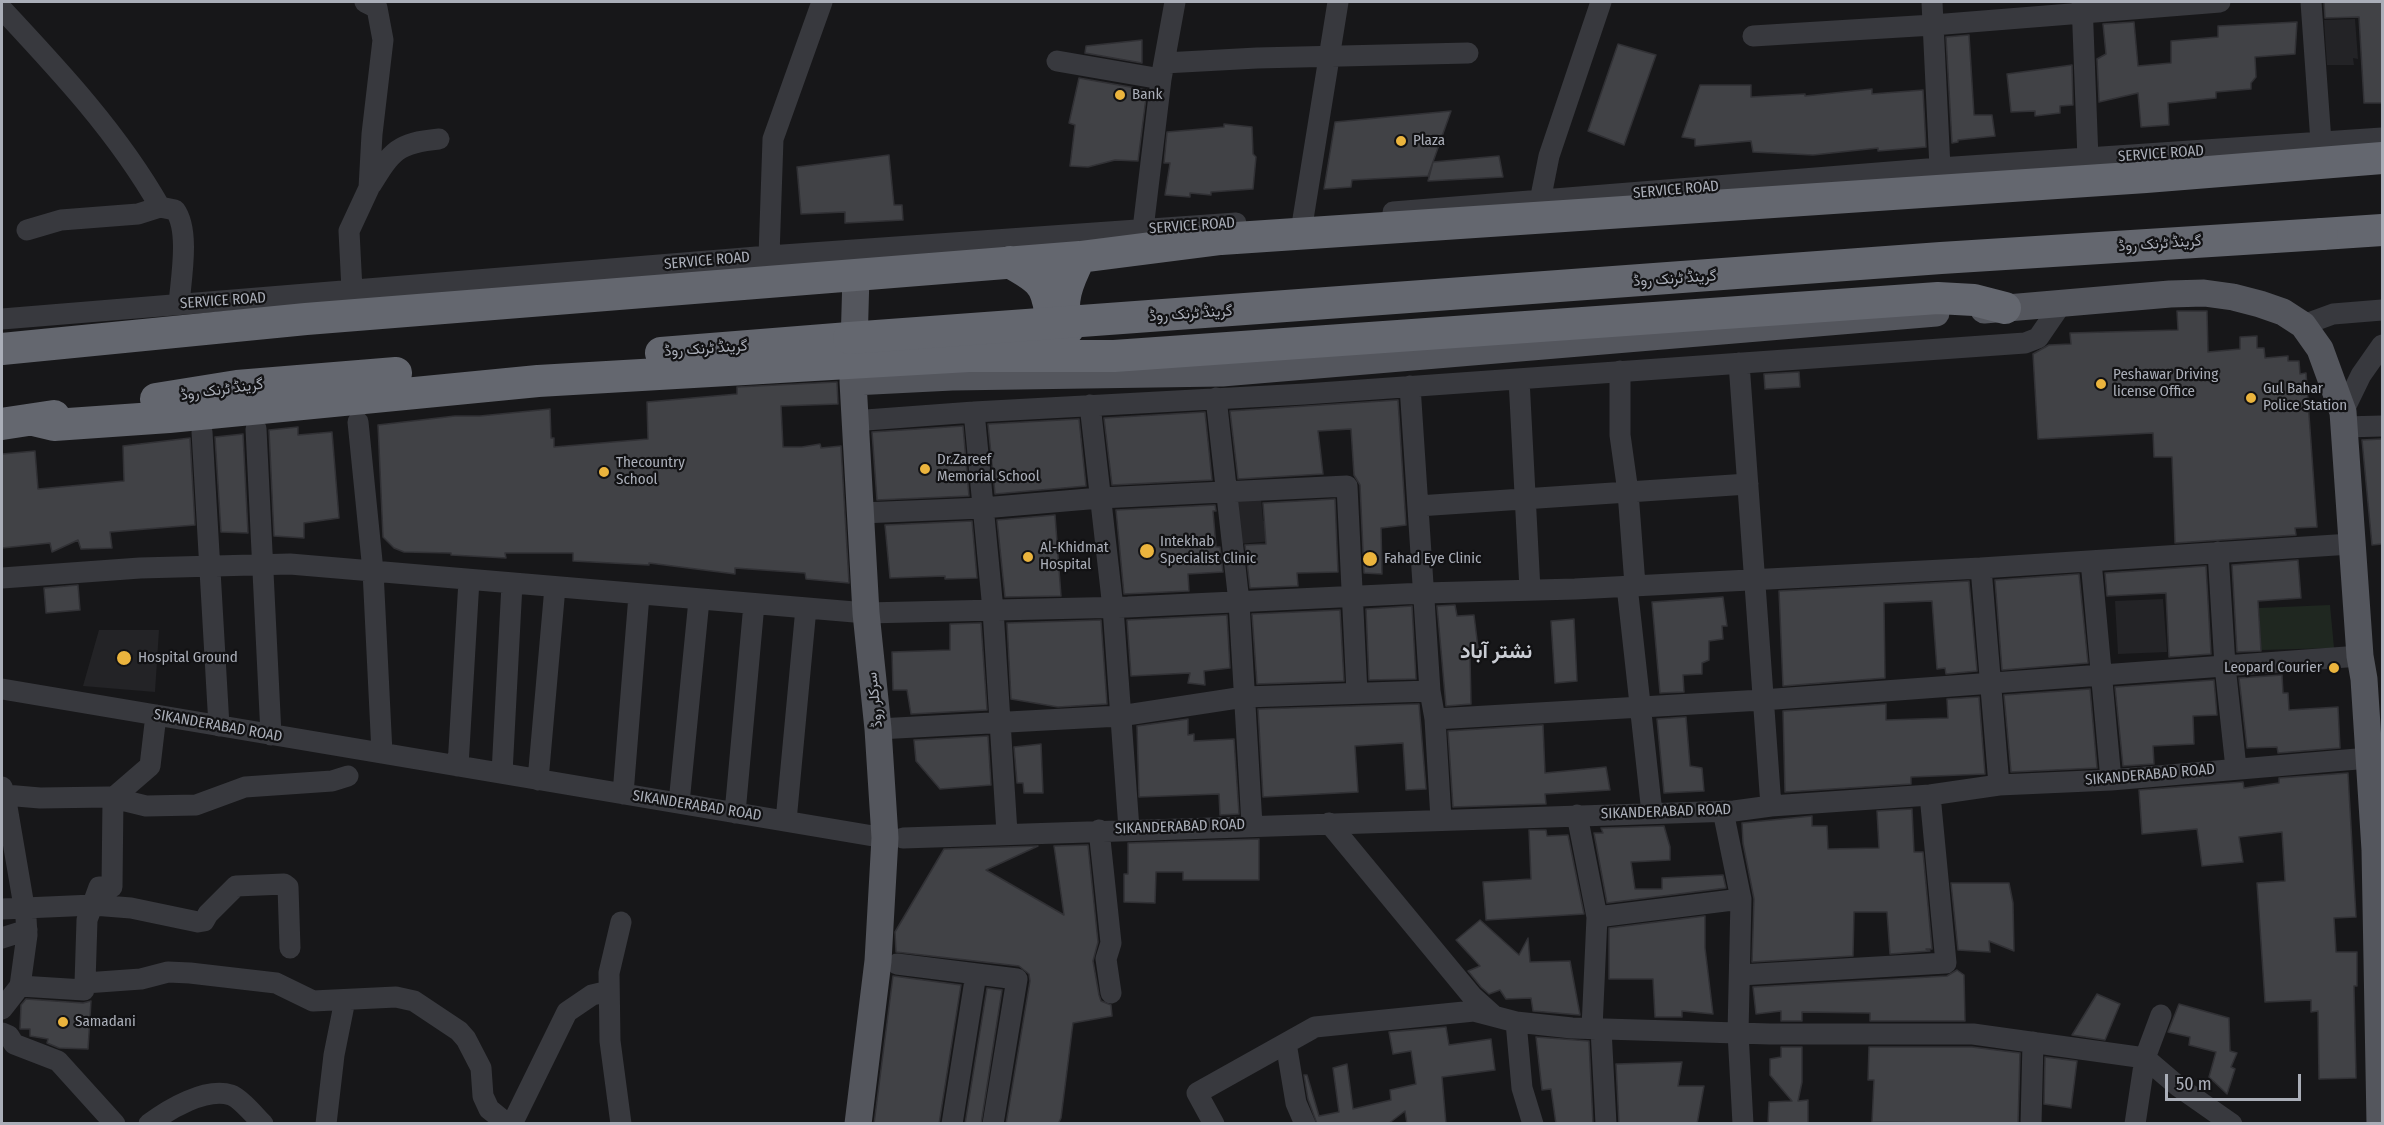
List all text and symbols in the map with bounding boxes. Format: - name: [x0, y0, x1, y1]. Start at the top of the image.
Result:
- place label: Bank: [1132, 86, 1162, 104]
- marker: Bank: [1113, 88, 1127, 102]
- place label: Plaza: [1413, 132, 1445, 150]
- marker: Plaza: [1394, 134, 1408, 148]
- street label: SERVICE ROAD: [2117, 142, 2205, 166]
- street label: SERVICE ROAD: [1632, 177, 1720, 203]
- street label: SERVICE ROAD: [1148, 214, 1236, 238]
- street label: گرینڈ ٹرنک روڈ: [2118, 232, 2202, 256]
- street label: SERVICE ROAD: [663, 248, 751, 274]
- street label: گرینڈ ٹرنک روڈ: [1633, 267, 1717, 291]
- street label: SERVICE ROAD: [179, 289, 267, 313]
- street label: گرینڈ ٹرنک روڈ: [1149, 302, 1233, 326]
- street label: گرینڈ ٹرنک روڈ: [664, 337, 748, 361]
- place label: Peshawar Driving license Office: [2113, 366, 2218, 401]
- street label: گرینڈ ٹرنک روڈ: [179, 375, 265, 405]
- marker: Peshawar Driving license Office: [2094, 377, 2108, 391]
- place label: Gul Bahar Police Station: [2263, 380, 2347, 415]
- marker: Gul Bahar Police Station: [2244, 391, 2258, 405]
- place label: Dr.Zareef Memorial School: [937, 451, 1040, 486]
- place label: Thecountry School: [616, 454, 685, 489]
- marker: Dr.Zareef Memorial School: [918, 462, 932, 476]
- marker: Thecountry School: [597, 465, 611, 479]
- place label: Intekhab Specialist Clinic: [1160, 533, 1256, 568]
- place label: Al-Khidmat Hospital: [1040, 539, 1109, 574]
- marker: Intekhab Specialist Clinic: [1138, 542, 1156, 560]
- marker: Al-Khidmat Hospital: [1021, 550, 1035, 564]
- marker: Fahad Eye Clinic: [1361, 550, 1379, 568]
- place label: Fahad Eye Clinic: [1384, 550, 1481, 568]
- district label: نشتر آباد: [1460, 639, 1532, 665]
- marker: Hospital Ground: [115, 649, 133, 667]
- place label: Hospital Ground: [138, 649, 238, 667]
- place label: Leopard Courier: [2224, 659, 2322, 677]
- marker: Leopard Courier: [2327, 661, 2341, 675]
- street label: سرکلر روڈ: [863, 671, 887, 729]
- street label: SIKANDERABAD ROAD: [152, 706, 284, 746]
- street label: SIKANDERABAD ROAD: [2084, 760, 2216, 790]
- street label: SIKANDERABAD ROAD: [631, 787, 763, 825]
- street label: SIKANDERABAD ROAD: [1601, 801, 1731, 823]
- street label: SIKANDERABAD ROAD: [1115, 816, 1245, 838]
- place label: Samadani: [75, 1013, 136, 1031]
- marker: Samadani: [56, 1015, 70, 1029]
- scale bar: [2168, 1062, 2304, 1100]
- text: 50 m: [2176, 1073, 2212, 1095]

